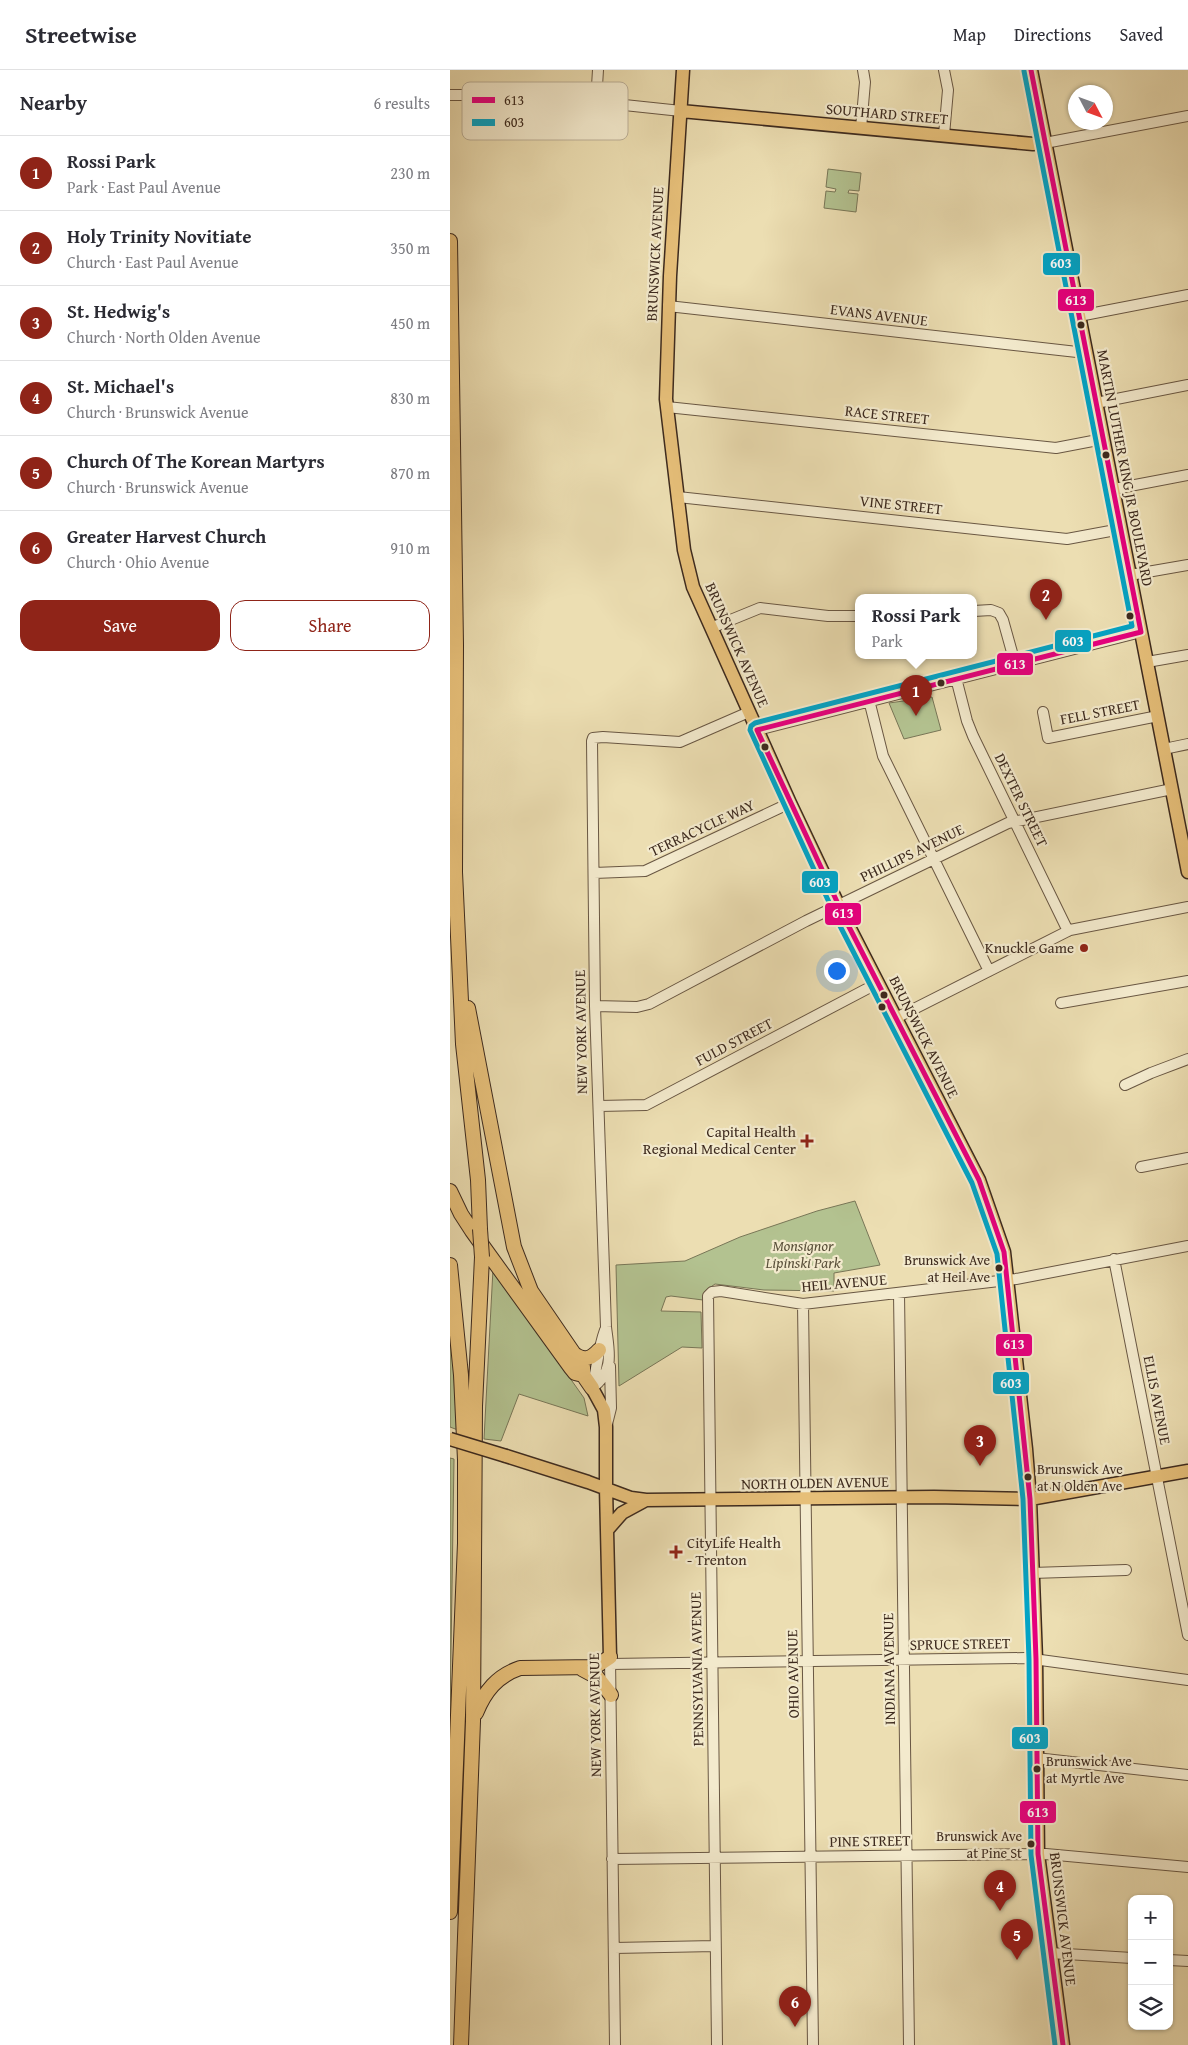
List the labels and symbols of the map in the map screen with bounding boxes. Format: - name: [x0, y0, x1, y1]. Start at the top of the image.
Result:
- legend: [462, 82, 628, 140]
- north arrow: [1068, 85, 1113, 130]
- text: 613: [504, 90, 524, 110]
- street label: SOUTHARD STREET: [825, 98, 950, 129]
- text: 603: [504, 112, 524, 132]
- street label: BRUNSWICK AVENUE: [640, 186, 669, 322]
- line badge: 603: [1042, 252, 1081, 276]
- text: 603: [1050, 253, 1072, 273]
- line badge: 613: [1057, 288, 1095, 312]
- text: 613: [1065, 290, 1087, 310]
- street label: EVANS AVENUE: [829, 298, 929, 331]
- unlabelled marker: [1076, 320, 1086, 330]
- street label: MARTIN LUTHER KING JR BOULEVARD: [1092, 348, 1159, 588]
- street label: RACE STREET: [844, 400, 931, 429]
- unlabelled marker: [1101, 450, 1111, 460]
- street label: VINE STREET: [859, 490, 944, 519]
- street label: BRUNSWICK AVENUE: [701, 579, 775, 711]
- pin: 2: [1030, 579, 1062, 620]
- unlabelled marker: [1125, 611, 1135, 621]
- line badge: 603: [1054, 629, 1092, 653]
- text: 603: [1062, 631, 1084, 651]
- line badge: 613: [996, 652, 1034, 676]
- text: 613: [1004, 654, 1026, 674]
- pin: 1: [900, 675, 932, 716]
- unlabelled marker: [936, 678, 946, 688]
- street label: FELL STREET: [1058, 693, 1142, 730]
- unlabelled marker: [760, 742, 770, 752]
- street label: DEXTER STREET: [990, 749, 1053, 851]
- street label: TERRACYCLE WAY: [646, 794, 758, 861]
- street label: PHILLIPS AVENUE: [856, 818, 968, 887]
- line badge: 603: [801, 870, 839, 894]
- text: 603: [809, 872, 831, 892]
- line badge: 613: [824, 902, 862, 926]
- text: 613: [832, 903, 854, 923]
- place label: Knuckle Game: [985, 937, 1074, 958]
- marker: Knuckle Game: [1078, 942, 1090, 954]
- your location: [824, 958, 850, 984]
- street label: NEW YORK AVENUE: [569, 969, 592, 1094]
- street label: BRUNSWICK AVENUE: [885, 972, 965, 1102]
- unlabelled marker: [879, 990, 889, 1000]
- unlabelled marker: [877, 1002, 887, 1012]
- street label: FULD STREET: [691, 1012, 777, 1071]
- place label: Capital Health Regional Medical Center: [643, 1121, 797, 1159]
- marker: Capital Health Regional Medical Center: [800, 1134, 814, 1148]
- park label: Monsignor Lipinski Park: [764, 1235, 841, 1273]
- place label: Brunswick Ave at Heil Ave: [904, 1250, 990, 1287]
- marker: Brunswick Ave at Heil Ave: [994, 1263, 1004, 1273]
- street label: HEIL AVENUE: [801, 1268, 888, 1297]
- line badge: 613: [995, 1333, 1033, 1357]
- text: 613: [1003, 1334, 1025, 1354]
- street label: ELLIS AVENUE: [1139, 1354, 1176, 1447]
- line badge: 603: [992, 1371, 1030, 1395]
- text: 603: [1000, 1373, 1022, 1393]
- pin: 3: [964, 1425, 996, 1466]
- place label: Brunswick Ave at N Olden Ave: [1037, 1459, 1123, 1496]
- street label: NORTH OLDEN AVENUE: [741, 1471, 889, 1494]
- marker: Brunswick Ave at N Olden Ave: [1023, 1472, 1033, 1482]
- place label: CityLife Health - Trenton: [687, 1532, 781, 1570]
- marker: CityLife Health - Trenton: [669, 1545, 683, 1559]
- street label: PENNSYLVANIA AVENUE: [685, 1591, 708, 1746]
- street label: INDIANA AVENUE: [877, 1612, 900, 1725]
- street label: OHIO AVENUE: [781, 1629, 804, 1719]
- street label: SPRUCE STREET: [909, 1632, 1011, 1655]
- street label: NEW YORK AVENUE: [583, 1652, 606, 1777]
- line badge: 603: [1011, 1726, 1049, 1750]
- text: 603: [1019, 1728, 1041, 1748]
- place label: Brunswick Ave at Myrtle Ave: [1046, 1751, 1132, 1788]
- marker: Brunswick Ave at Myrtle Ave: [1032, 1764, 1042, 1774]
- line badge: 613: [1019, 1800, 1057, 1824]
- text: 613: [1027, 1802, 1049, 1822]
- place label: Brunswick Ave at Pine St: [936, 1826, 1022, 1863]
- street label: PINE STREET: [829, 1829, 911, 1852]
- marker: Brunswick Ave at Pine St: [1026, 1839, 1036, 1849]
- street label: BRUNSWICK AVENUE: [1045, 1851, 1082, 1987]
- pin: 4: [984, 1870, 1016, 1911]
- pin: 5: [1001, 1919, 1033, 1960]
- pin: 6: [779, 1986, 811, 2027]

